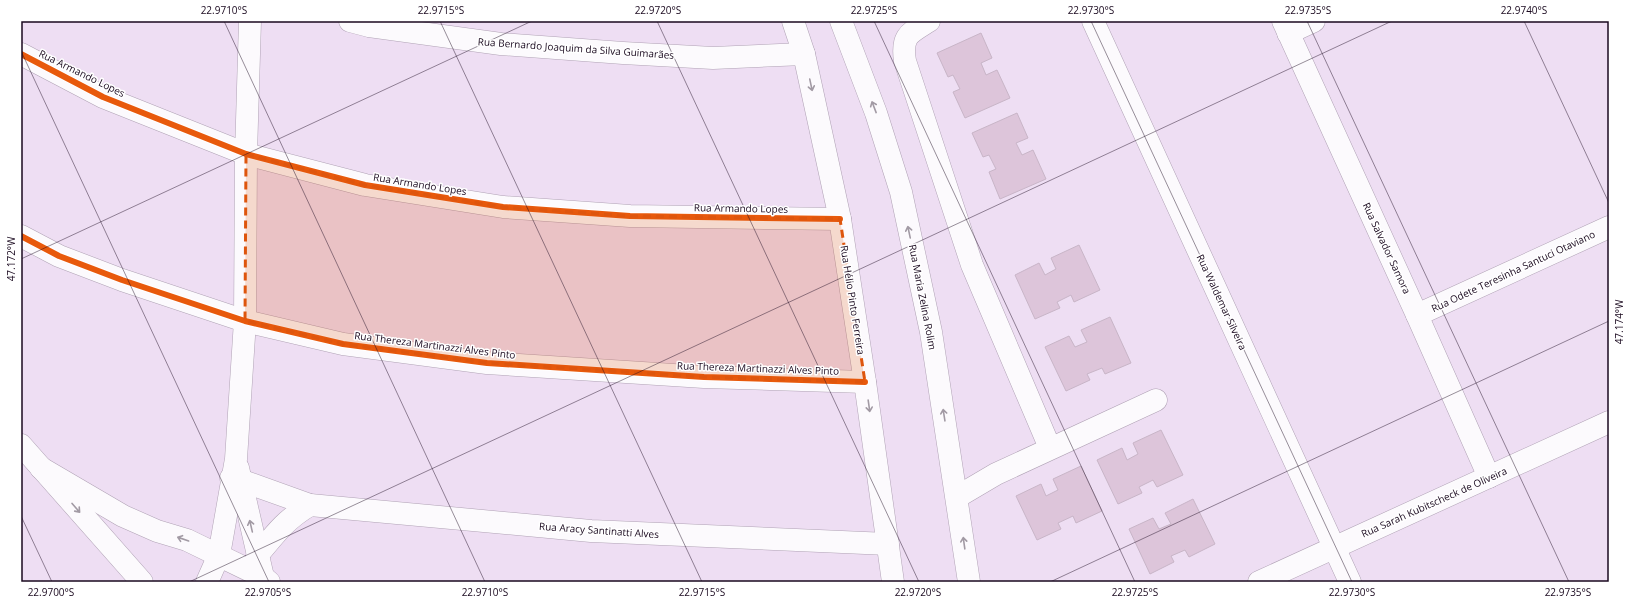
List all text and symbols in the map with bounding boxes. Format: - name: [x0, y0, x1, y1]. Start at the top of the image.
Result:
- text: 22.9710°S: [201, 3, 247, 17]
- text: 22.9715°S: [418, 3, 464, 17]
- text: 22.9720°S: [635, 3, 681, 17]
- text: 22.9725°S: [851, 3, 897, 17]
- text: 22.9730°S: [1068, 3, 1114, 17]
- text: 22.9735°S: [1285, 3, 1331, 17]
- text: 22.9740°S: [1501, 3, 1547, 17]
- street label: Rua Bernardo Joaquim da Silva Guimarães: [477, 34, 675, 62]
- street label: Rua Armando Lopes: [37, 46, 128, 100]
- one-way arrow: [808, 79, 816, 92]
- one-way arrow: [870, 102, 878, 114]
- street label: Rua Armando Lopes: [372, 170, 468, 198]
- street label: Rua Armando Lopes: [694, 200, 788, 216]
- street label: Rua Salvador Samora: [1360, 200, 1414, 296]
- one-way arrow: [905, 226, 913, 239]
- street label: Rua Odete Teresinha Santuci Otaviano: [1429, 227, 1597, 315]
- text: 47.172°W: [4, 236, 18, 281]
- street label: Rua Maria Zelina Rolim: [906, 243, 940, 351]
- street label: Rua Hélio Pinto Ferreira: [837, 244, 869, 356]
- street label: Rua Waldemar Silveira: [1194, 252, 1250, 352]
- text: 47.174°W: [1612, 299, 1626, 344]
- street label: Rua Thereza Martinazzi Alves Pinto: [354, 328, 516, 362]
- street label: Rua Thereza Martinazzi Alves Pinto: [677, 358, 839, 378]
- one-way arrow: [865, 399, 873, 412]
- one-way arrow: [940, 409, 948, 422]
- street label: Rua Sarah Kubitscheck de Oliveira: [1359, 463, 1509, 541]
- one-way arrow: [72, 503, 81, 513]
- street label: Rua Aracy Santinatti Alves: [539, 519, 660, 541]
- one-way arrow: [246, 520, 254, 533]
- one-way arrow: [177, 535, 190, 542]
- one-way arrow: [960, 537, 968, 550]
- text: 22.9700°S: [28, 585, 74, 599]
- text: 22.9705°S: [245, 585, 291, 599]
- text: 22.9710°S: [462, 585, 508, 599]
- text: 22.9715°S: [679, 585, 725, 599]
- text: 22.9720°S: [895, 585, 941, 599]
- text: 22.9725°S: [1112, 585, 1158, 599]
- text: 22.9730°S: [1329, 585, 1375, 599]
- text: 22.9735°S: [1545, 585, 1591, 599]

